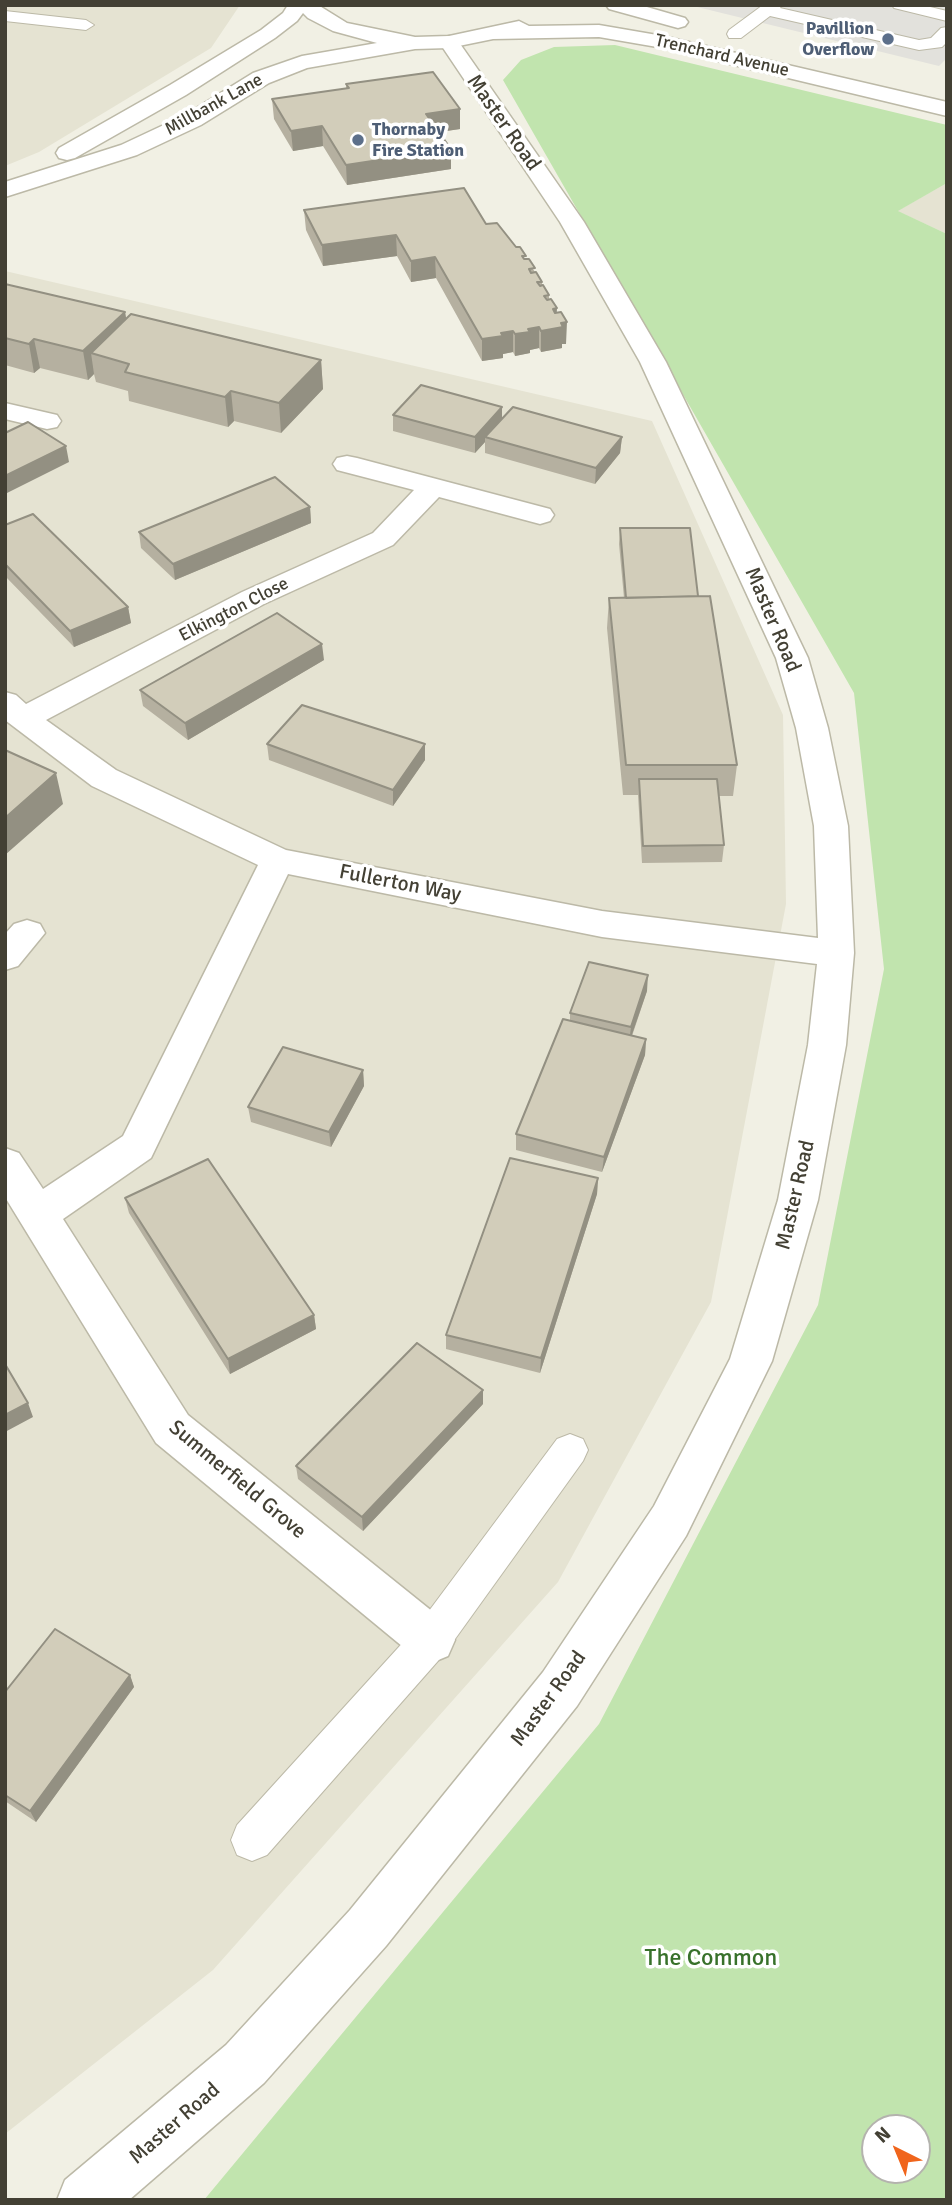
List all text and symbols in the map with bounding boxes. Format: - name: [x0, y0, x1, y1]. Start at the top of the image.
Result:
- place label: Pavillion Overflow: [802, 18, 874, 60]
- street label: Trenchard Avenue: [653, 30, 791, 82]
- marker: Pavillion Overflow: [880, 31, 896, 47]
- street label: Millbank Lane: [161, 69, 267, 141]
- street label: Master Road: [461, 70, 545, 176]
- place label: Thornaby Fire Station: [372, 119, 464, 162]
- marker: Thornaby Fire Station: [350, 132, 366, 148]
- street label: Master Road: [739, 564, 805, 676]
- street label: Elkington Close: [176, 573, 292, 647]
- street label: Fullerton Way: [337, 860, 463, 908]
- street label: Master Road: [771, 1138, 821, 1252]
- street label: Summerfield Grove: [163, 1415, 311, 1545]
- street label: Master Road: [506, 1646, 592, 1752]
- park label: The Common: [645, 1945, 777, 1973]
- street label: Master Road: [125, 2078, 225, 2170]
- north arrow: [861, 2114, 931, 2184]
- text: N: [870, 2122, 896, 2148]

